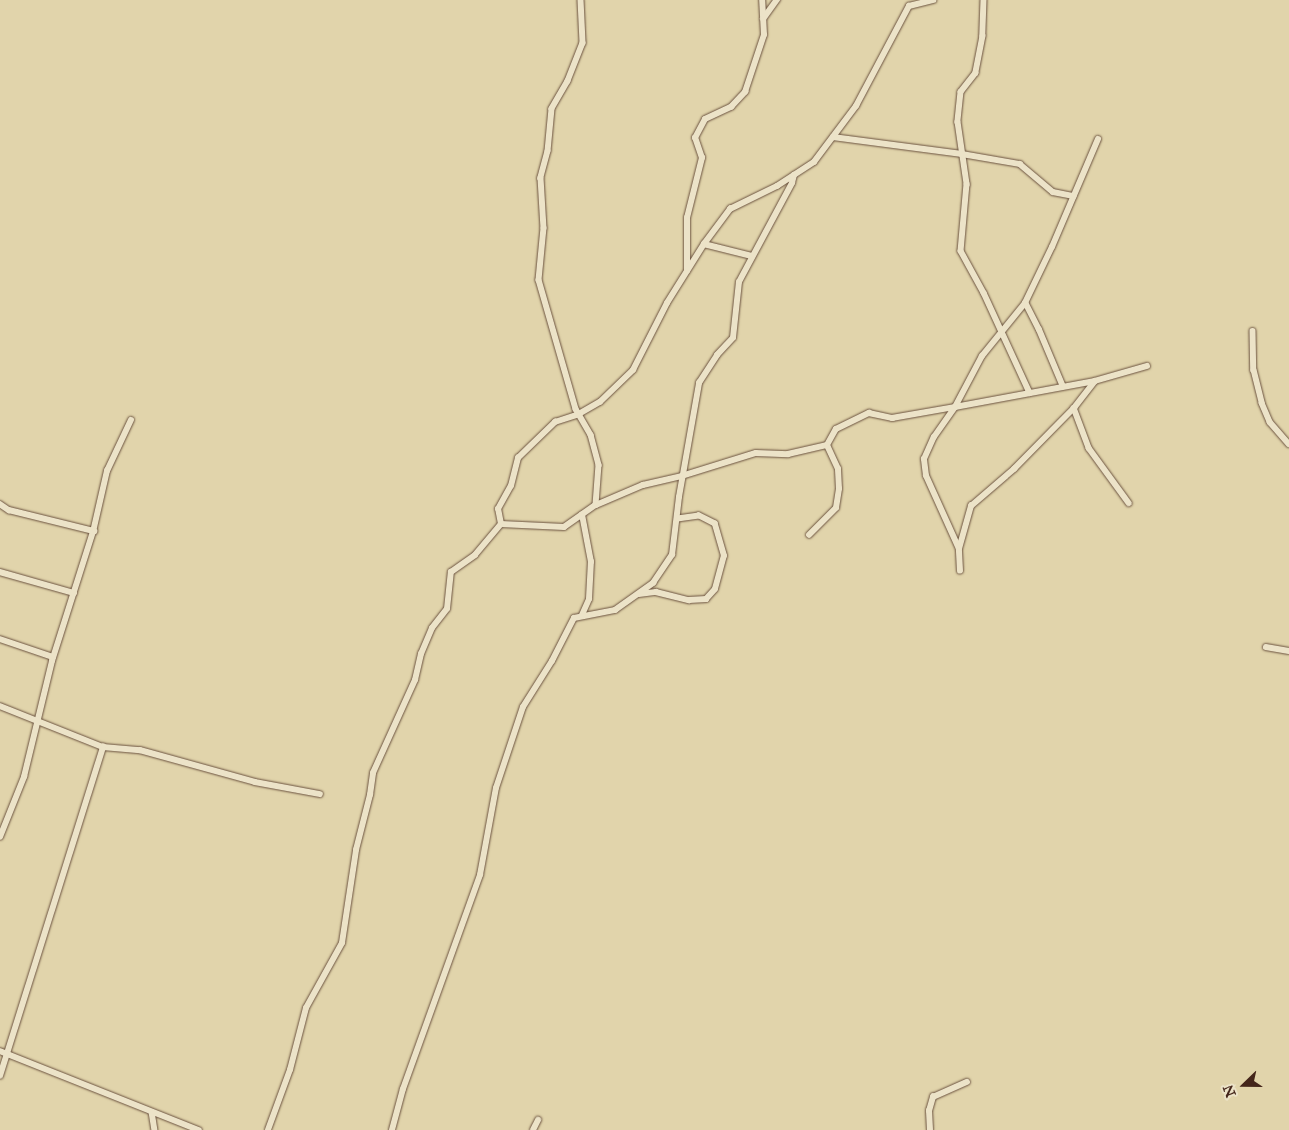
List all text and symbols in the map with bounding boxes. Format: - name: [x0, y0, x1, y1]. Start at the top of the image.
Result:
- north arrow: [1219, 1060, 1269, 1110]
- text: N: [1220, 1082, 1240, 1099]

